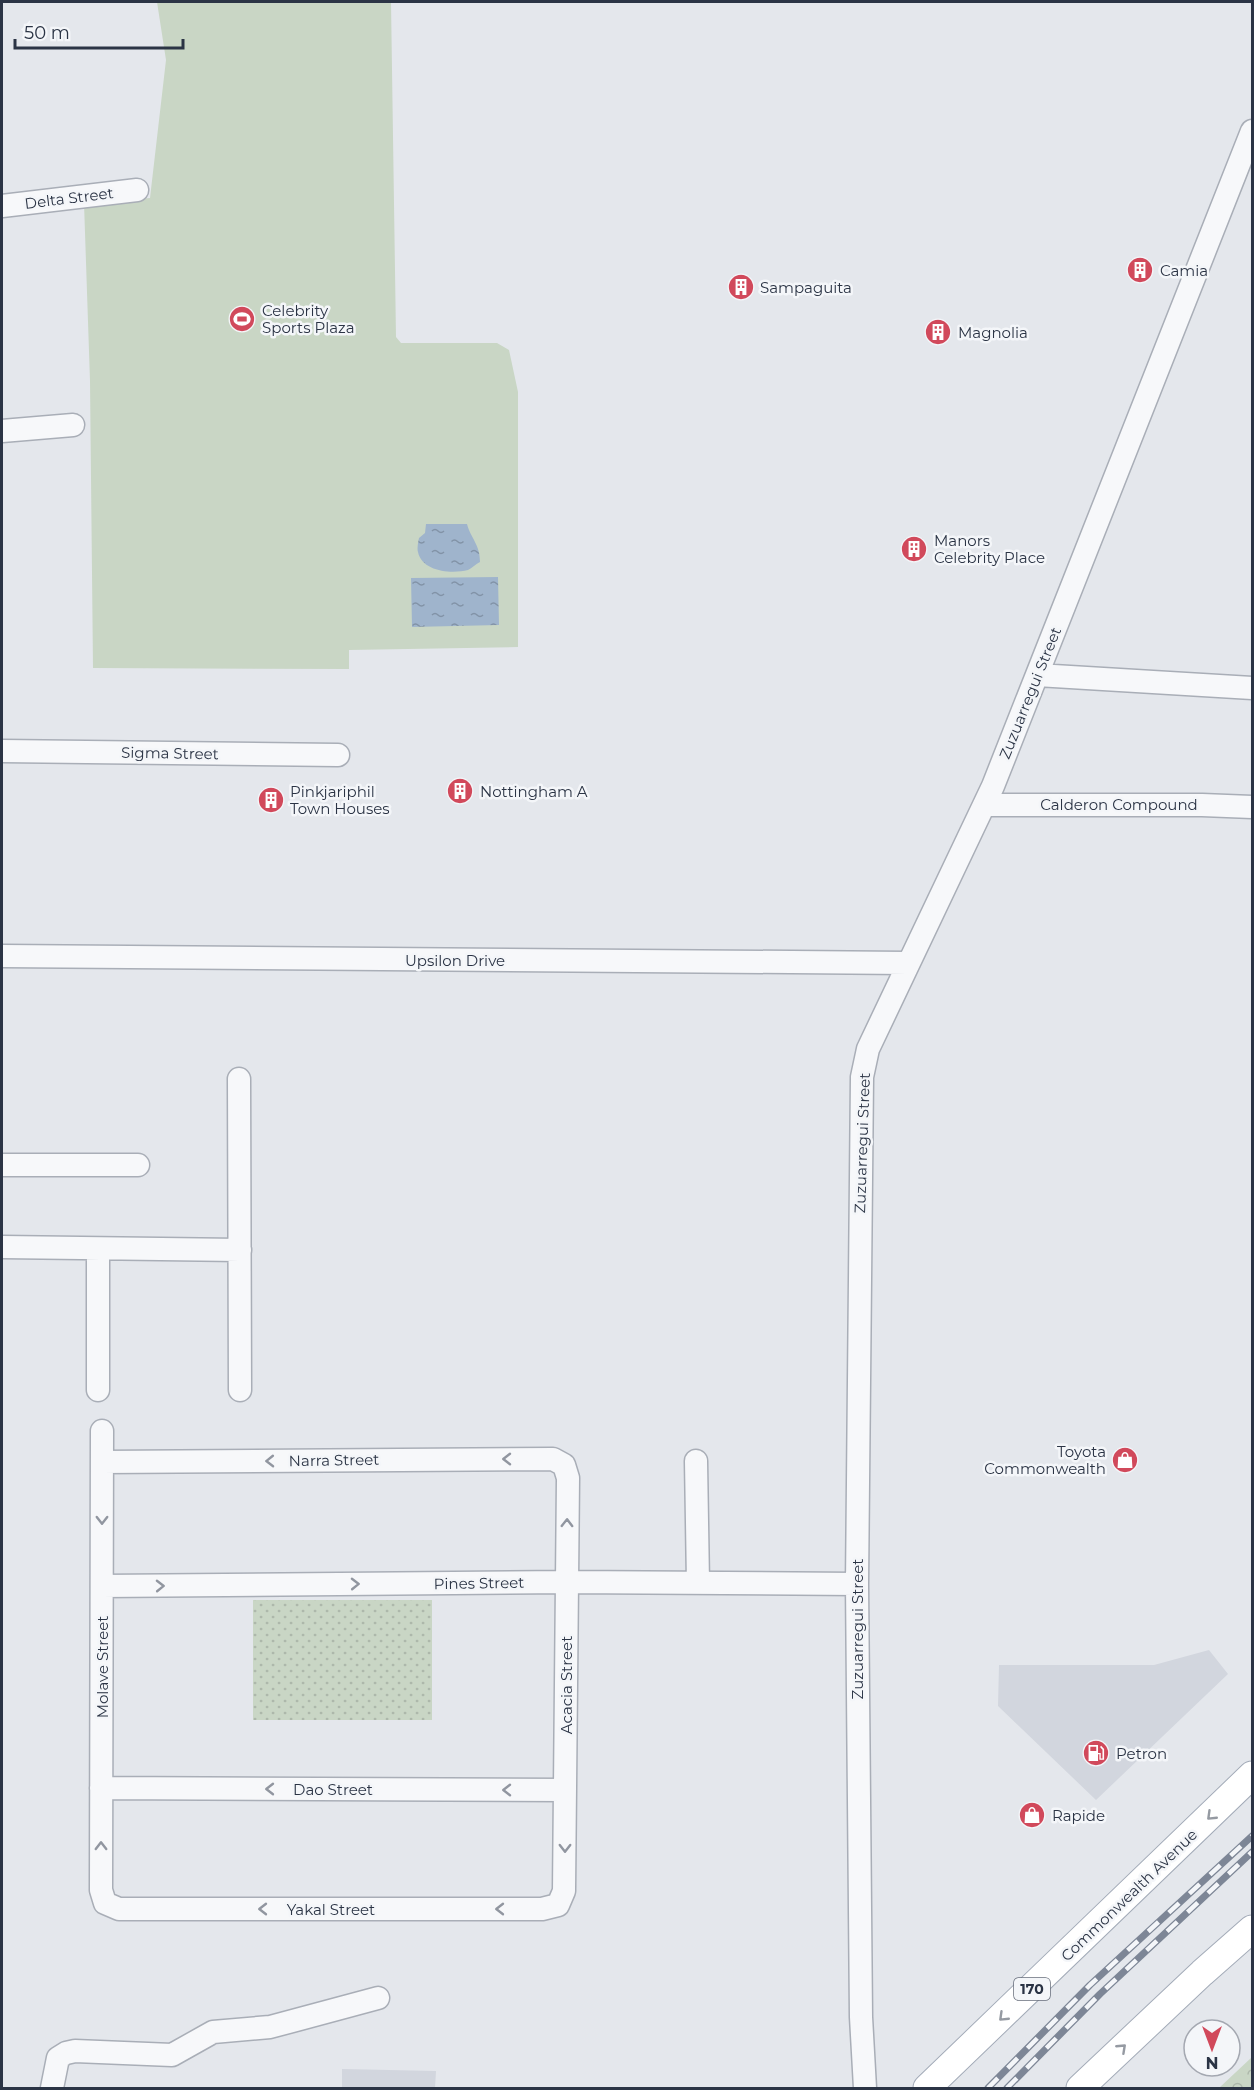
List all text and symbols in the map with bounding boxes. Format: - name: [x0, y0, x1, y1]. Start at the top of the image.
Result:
- scale bar: [15, 12, 183, 50]
- text: 50 m: [24, 22, 70, 44]
- street label: Delta Street: [24, 183, 114, 213]
- building icon: Camia: [1125, 255, 1155, 285]
- place label: Camia: [1160, 261, 1208, 280]
- building icon: Sampaguita: [726, 272, 756, 302]
- place label: Sampaguita: [760, 278, 852, 297]
- place label: Celebrity Sports Plaza: [262, 301, 355, 337]
- sports icon: Celebrity Sports Plaza: [227, 304, 257, 334]
- building icon: Magnolia: [923, 317, 953, 347]
- place label: Magnolia: [958, 323, 1028, 342]
- place label: Manors Celebrity Place: [934, 531, 1045, 567]
- building icon: Manors Celebrity Place: [899, 534, 929, 564]
- street label: Zuzuarregui Street: [995, 624, 1065, 762]
- street label: Sigma Street: [121, 743, 219, 763]
- building icon: Nottingham A: [445, 776, 475, 806]
- place label: Pinkjariphil Town Houses: [290, 782, 390, 818]
- place label: Nottingham A: [480, 782, 588, 801]
- building icon: Pinkjariphil Town Houses: [256, 785, 286, 815]
- street label: Calderon Compound: [1040, 795, 1198, 814]
- street label: Upsilon Drive: [405, 951, 505, 970]
- street label: Zuzuarregui Street: [850, 1072, 874, 1214]
- place label: Toyota Commonwealth: [984, 1442, 1106, 1478]
- shop icon: Toyota Commonwealth: [1110, 1445, 1140, 1475]
- street label: Narra Street: [289, 1450, 379, 1470]
- one-way arrow: [502, 1453, 511, 1465]
- one-way arrow: [265, 1455, 274, 1467]
- one-way arrow: [96, 1516, 108, 1525]
- one-way arrow: [561, 1519, 573, 1528]
- street label: Zuzuarregui Street: [848, 1559, 867, 1699]
- street label: Pines Street: [434, 1573, 524, 1593]
- one-way arrow: [351, 1578, 360, 1591]
- one-way arrow: [156, 1580, 165, 1592]
- street label: Molave Street: [93, 1616, 112, 1718]
- street label: Acacia Street: [557, 1636, 576, 1734]
- fuel station icon: Petron: [1081, 1738, 1111, 1768]
- place label: Petron: [1116, 1744, 1167, 1763]
- street label: Dao Street: [293, 1780, 373, 1799]
- one-way arrow: [265, 1783, 274, 1795]
- one-way arrow: [502, 1784, 511, 1796]
- shop icon: Rapide: [1017, 1800, 1047, 1830]
- place label: Rapide: [1052, 1806, 1105, 1825]
- one-way arrow: [1207, 1809, 1218, 1820]
- street label: Commonwealth Avenue: [1057, 1825, 1201, 1965]
- one-way arrow: [95, 1841, 107, 1850]
- one-way arrow: [559, 1844, 571, 1853]
- street label: Yakal Street: [287, 1900, 375, 1919]
- one-way arrow: [259, 1903, 268, 1915]
- one-way arrow: [496, 1903, 505, 1915]
- road number: 170: [1014, 1978, 1050, 2000]
- one-way arrow: [999, 2009, 1010, 2020]
- north arrow: [1182, 2018, 1242, 2078]
- one-way arrow: [1115, 2044, 1125, 2055]
- text: N: [1206, 2053, 1218, 2072]

